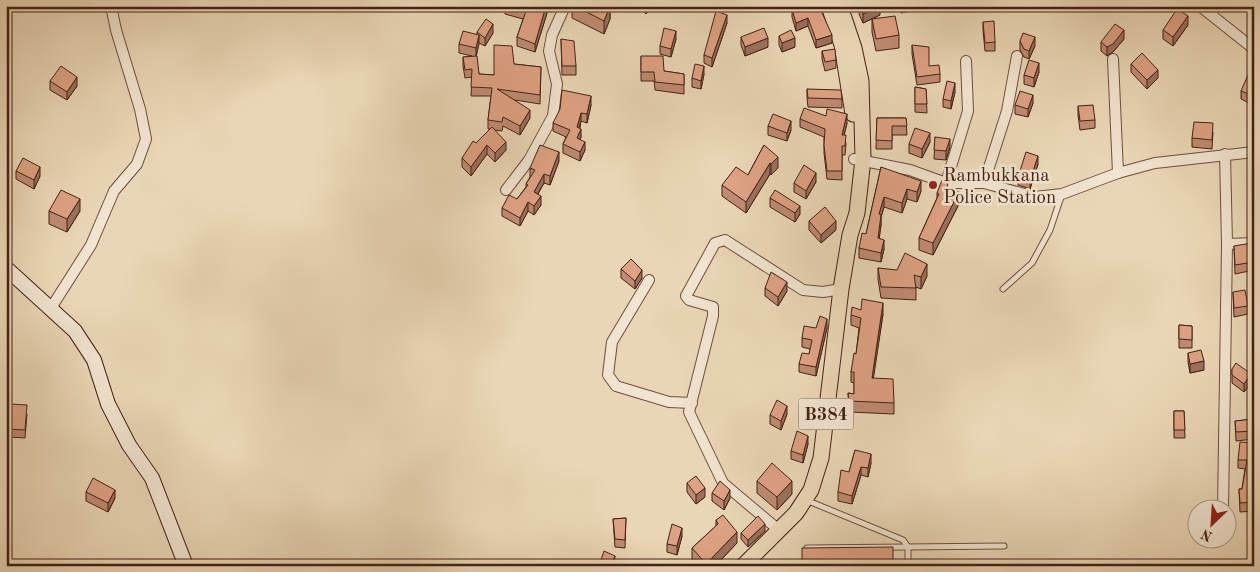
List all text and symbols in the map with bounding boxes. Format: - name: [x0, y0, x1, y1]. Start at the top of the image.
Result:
- place label: Rambukkana Police Station: [943, 167, 1056, 208]
- marker: Rambukkana Police Station: [927, 179, 939, 191]
- road number: B384: [798, 398, 854, 429]
- north arrow: [1188, 500, 1238, 550]
- text: N: [1199, 526, 1215, 543]

